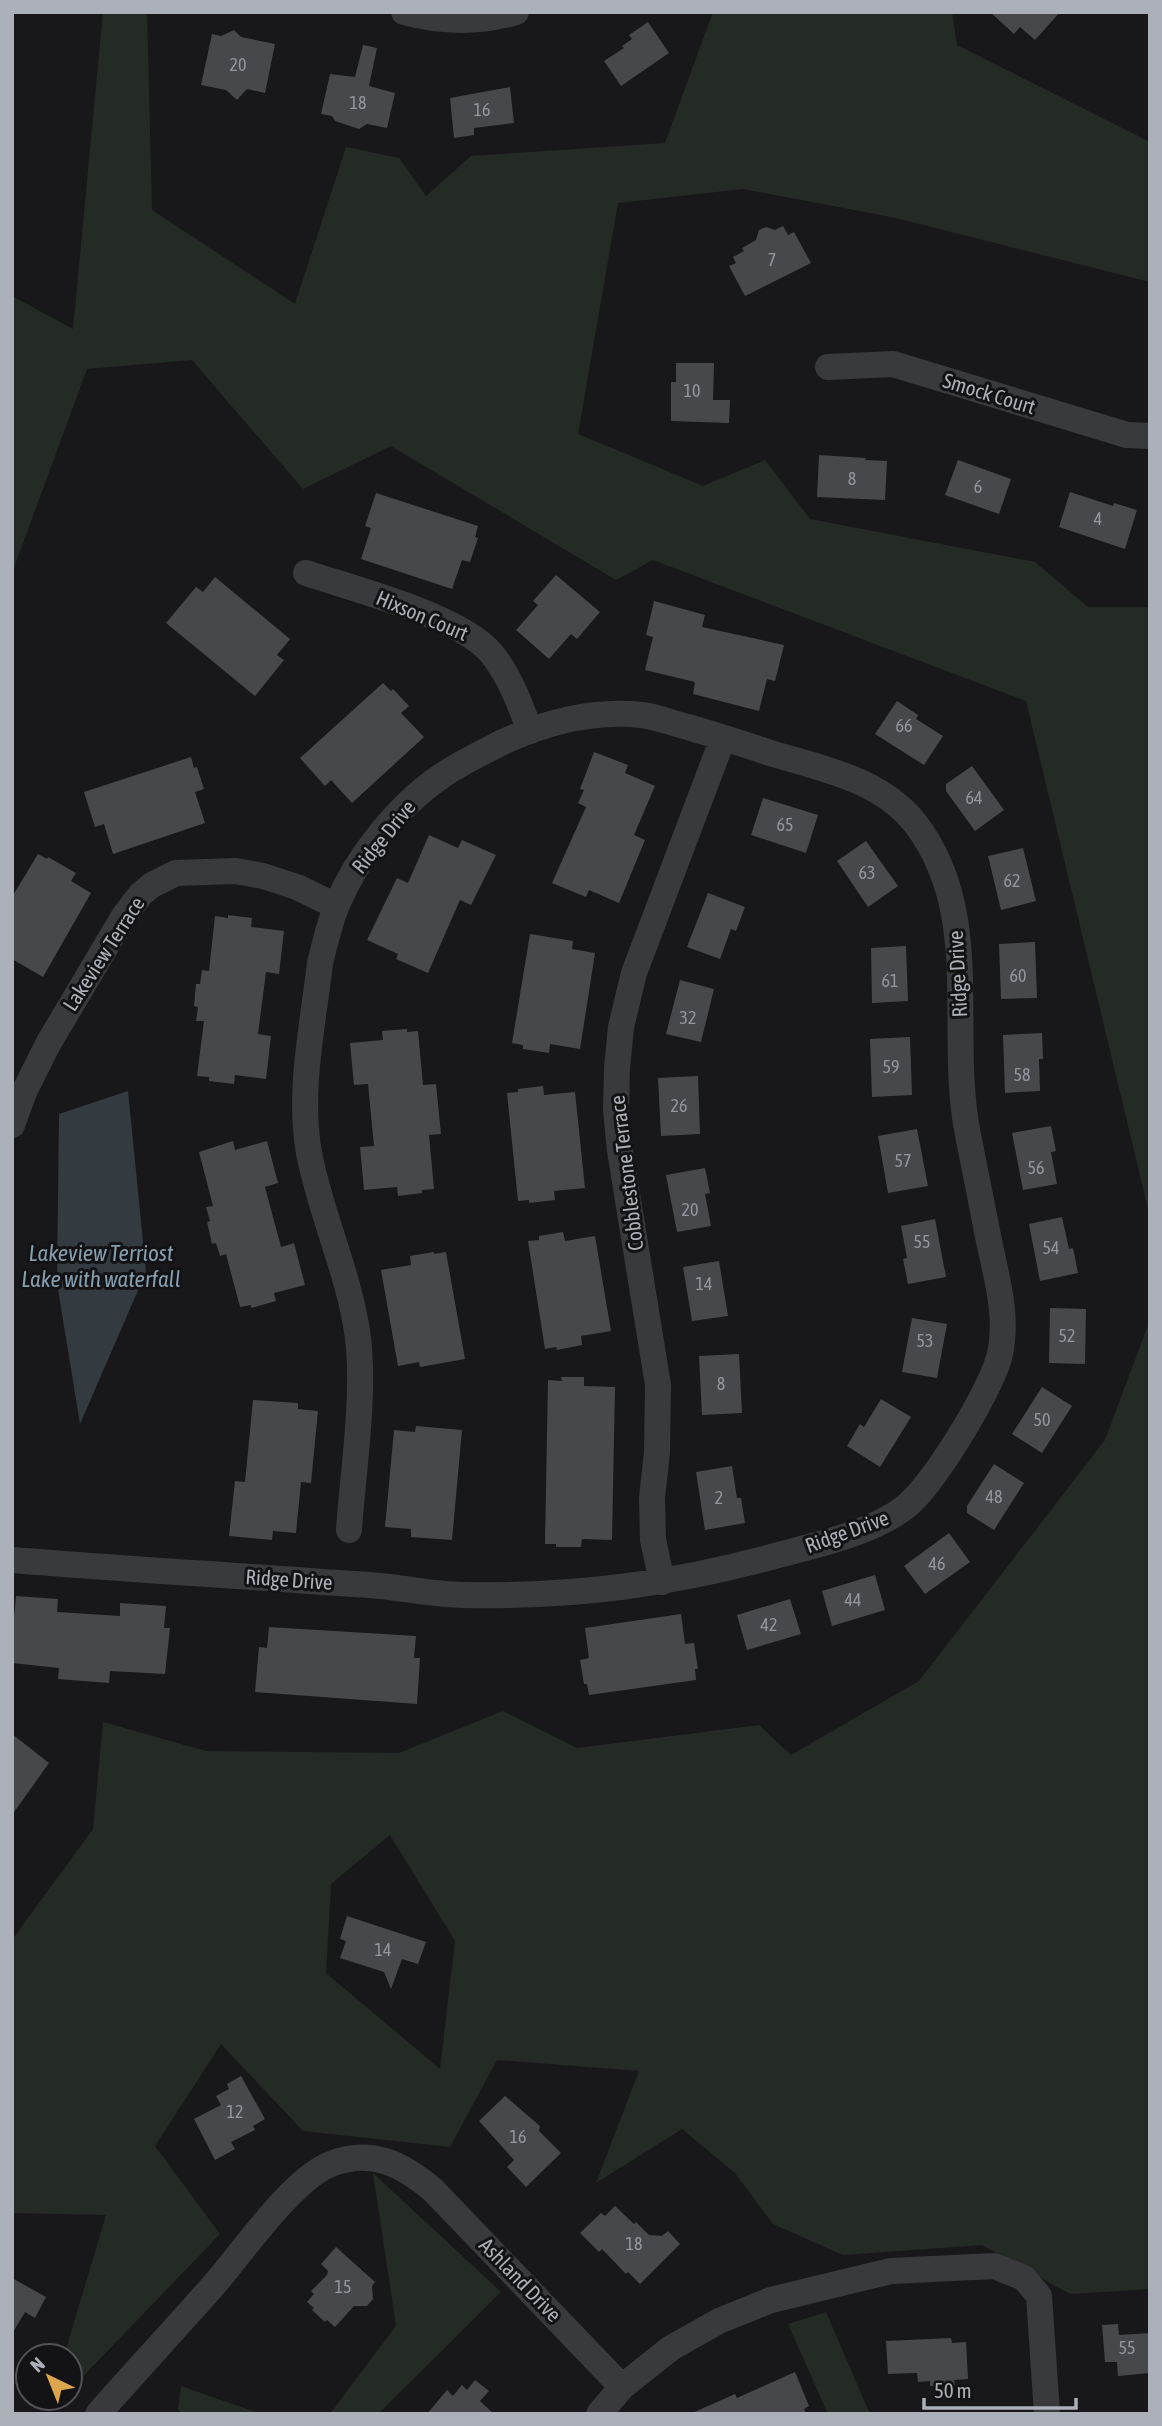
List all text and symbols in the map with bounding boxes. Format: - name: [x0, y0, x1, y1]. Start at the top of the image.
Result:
- house number: 20: [230, 54, 246, 75]
- house number: 18: [350, 92, 366, 113]
- house number: 16: [474, 99, 490, 120]
- house number: 7: [768, 249, 776, 270]
- street label: Smock Court: [940, 368, 1038, 418]
- house number: 10: [684, 380, 700, 401]
- house number: 8: [848, 468, 856, 489]
- house number: 6: [974, 476, 982, 497]
- house number: 4: [1094, 508, 1102, 529]
- street label: Hixson Court: [373, 585, 472, 645]
- house number: 66: [896, 715, 912, 736]
- house number: 64: [966, 787, 982, 808]
- street label: Ridge Drive: [346, 795, 420, 878]
- house number: 65: [777, 814, 793, 835]
- house number: 63: [859, 862, 875, 883]
- house number: 62: [1004, 870, 1020, 891]
- street label: Lakeview Terrace: [57, 892, 149, 1015]
- street label: Ridge Drive: [943, 930, 971, 1018]
- house number: 60: [1010, 965, 1026, 986]
- house number: 61: [882, 970, 898, 991]
- house number: 32: [680, 1007, 696, 1028]
- house number: 59: [883, 1056, 899, 1077]
- house number: 58: [1014, 1064, 1030, 1085]
- street label: Cobblestone Terrace: [605, 1094, 647, 1252]
- house number: 26: [671, 1095, 687, 1116]
- house number: 57: [895, 1150, 911, 1171]
- house number: 56: [1028, 1157, 1044, 1178]
- house number: 20: [682, 1199, 698, 1220]
- house number: 55: [914, 1231, 930, 1252]
- house number: 54: [1043, 1237, 1059, 1258]
- water label: Lakeview Terriost Lake with waterfall: [21, 1240, 181, 1292]
- house number: 14: [696, 1273, 712, 1294]
- house number: 52: [1059, 1325, 1075, 1346]
- house number: 53: [917, 1330, 933, 1351]
- house number: 8: [717, 1373, 725, 1394]
- house number: 50: [1034, 1409, 1050, 1430]
- house number: 48: [986, 1486, 1002, 1507]
- house number: 2: [715, 1487, 723, 1508]
- street label: Ridge Drive: [802, 1505, 892, 1557]
- house number: 46: [929, 1553, 945, 1574]
- street label: Ridge Drive: [245, 1564, 333, 1594]
- house number: 44: [845, 1589, 861, 1610]
- house number: 42: [761, 1614, 777, 1635]
- house number: 14: [375, 1939, 391, 1960]
- house number: 12: [227, 2101, 243, 2122]
- house number: 16: [510, 2126, 526, 2147]
- street label: Ashland Drive: [475, 2232, 567, 2326]
- house number: 18: [626, 2233, 642, 2254]
- house number: 15: [335, 2276, 351, 2297]
- house number: 55: [1119, 2337, 1135, 2358]
- north arrow: [14, 2342, 84, 2412]
- text: N: [26, 2353, 49, 2376]
- scale bar: [924, 2366, 1076, 2410]
- text: 50 m: [934, 2378, 972, 2402]

